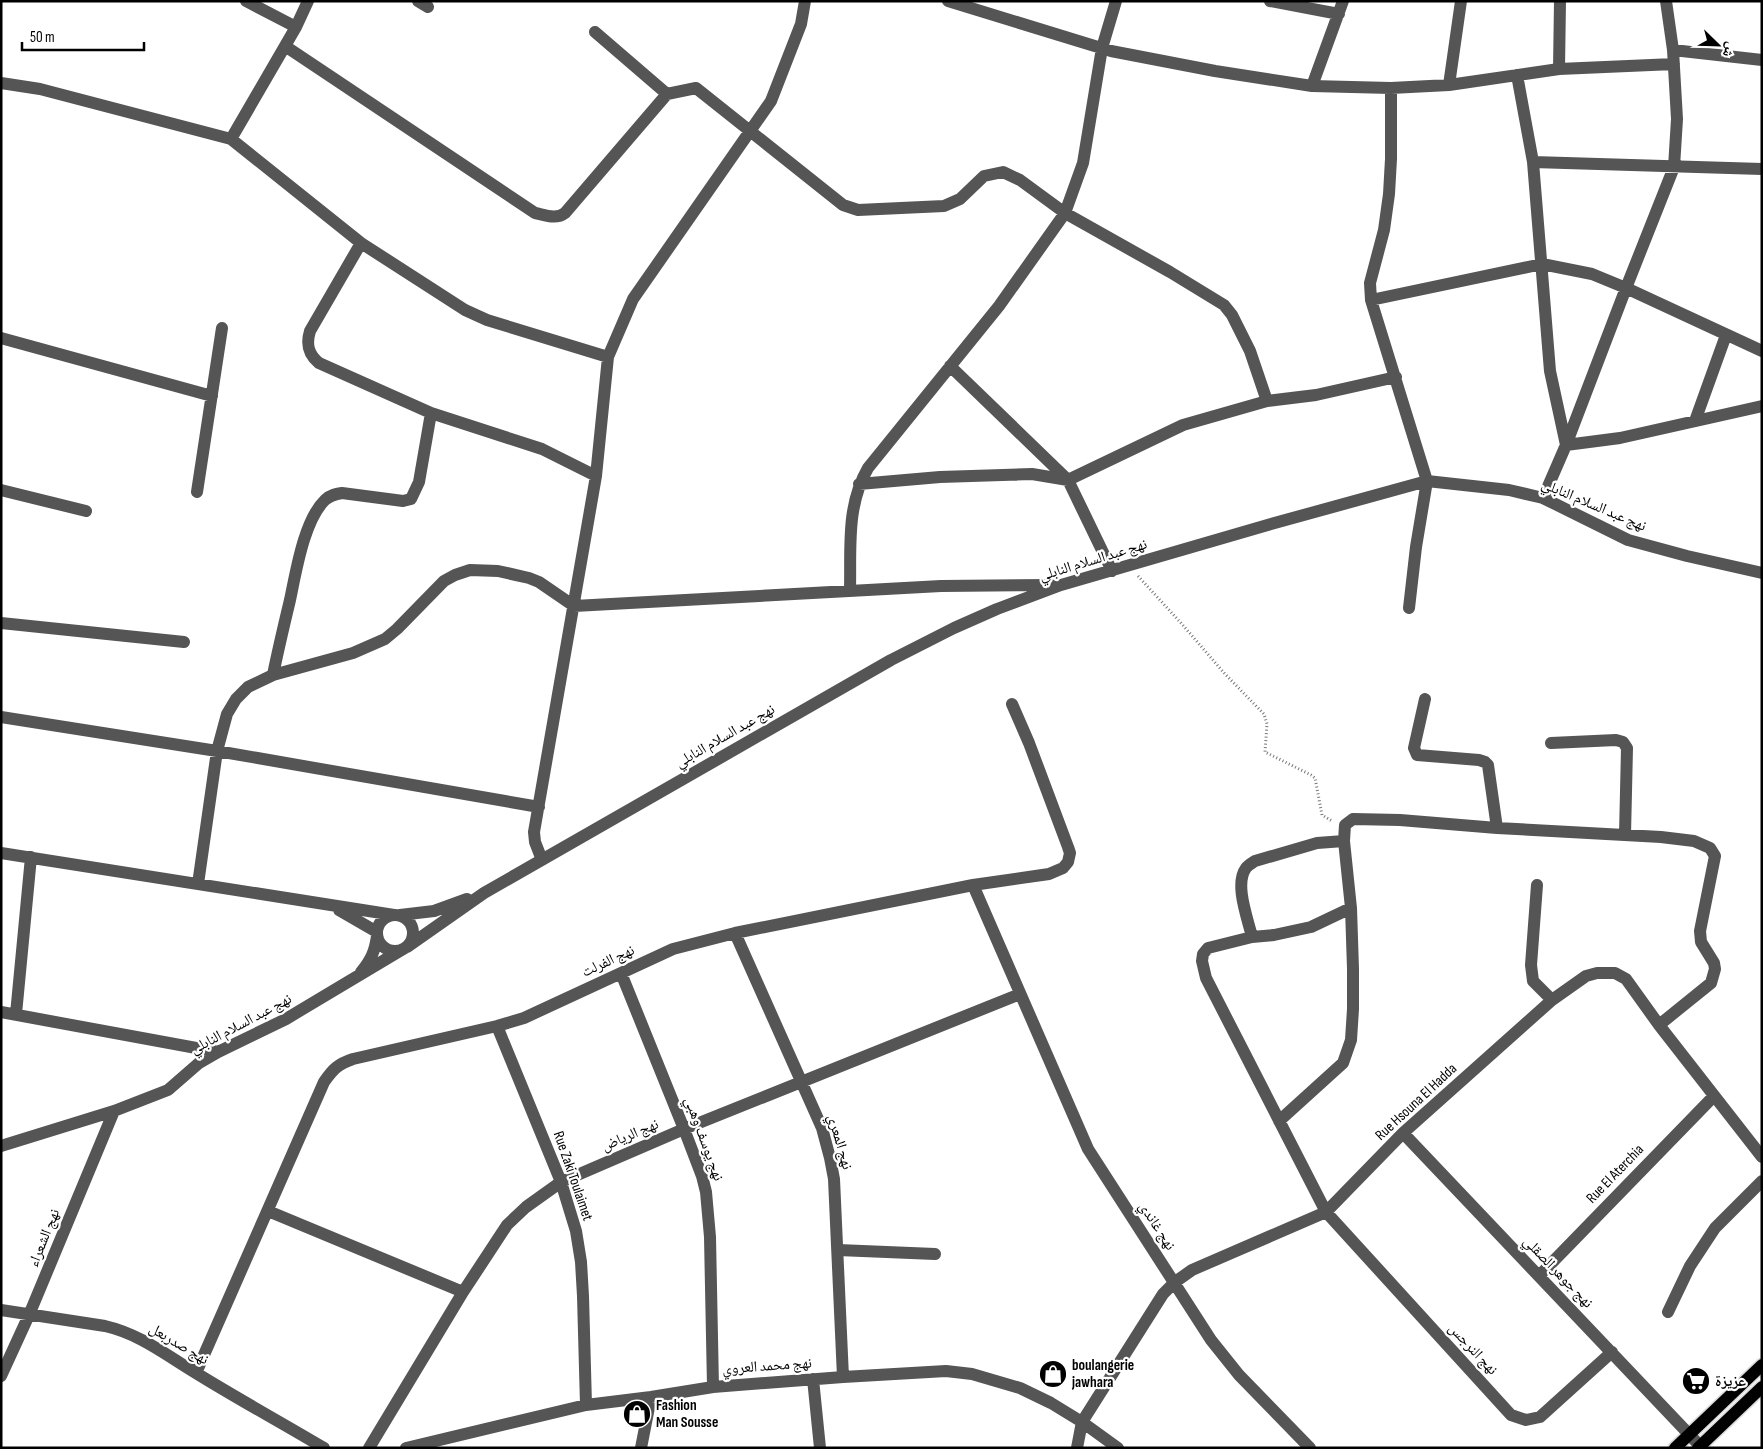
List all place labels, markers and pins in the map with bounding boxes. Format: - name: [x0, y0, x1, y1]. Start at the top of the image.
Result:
- place label: boulangerie jawhara: [1071, 1356, 1134, 1392]
- shop icon: boulangerie jawhara: [1038, 1359, 1068, 1389]
- supermarket icon: عزيزة: [1681, 1366, 1711, 1396]
- place label: عزيزة: [1715, 1372, 1746, 1391]
- place label: Fashion Man Sousse: [656, 1396, 718, 1432]
- shop icon: Fashion Man Sousse: [622, 1399, 652, 1429]

